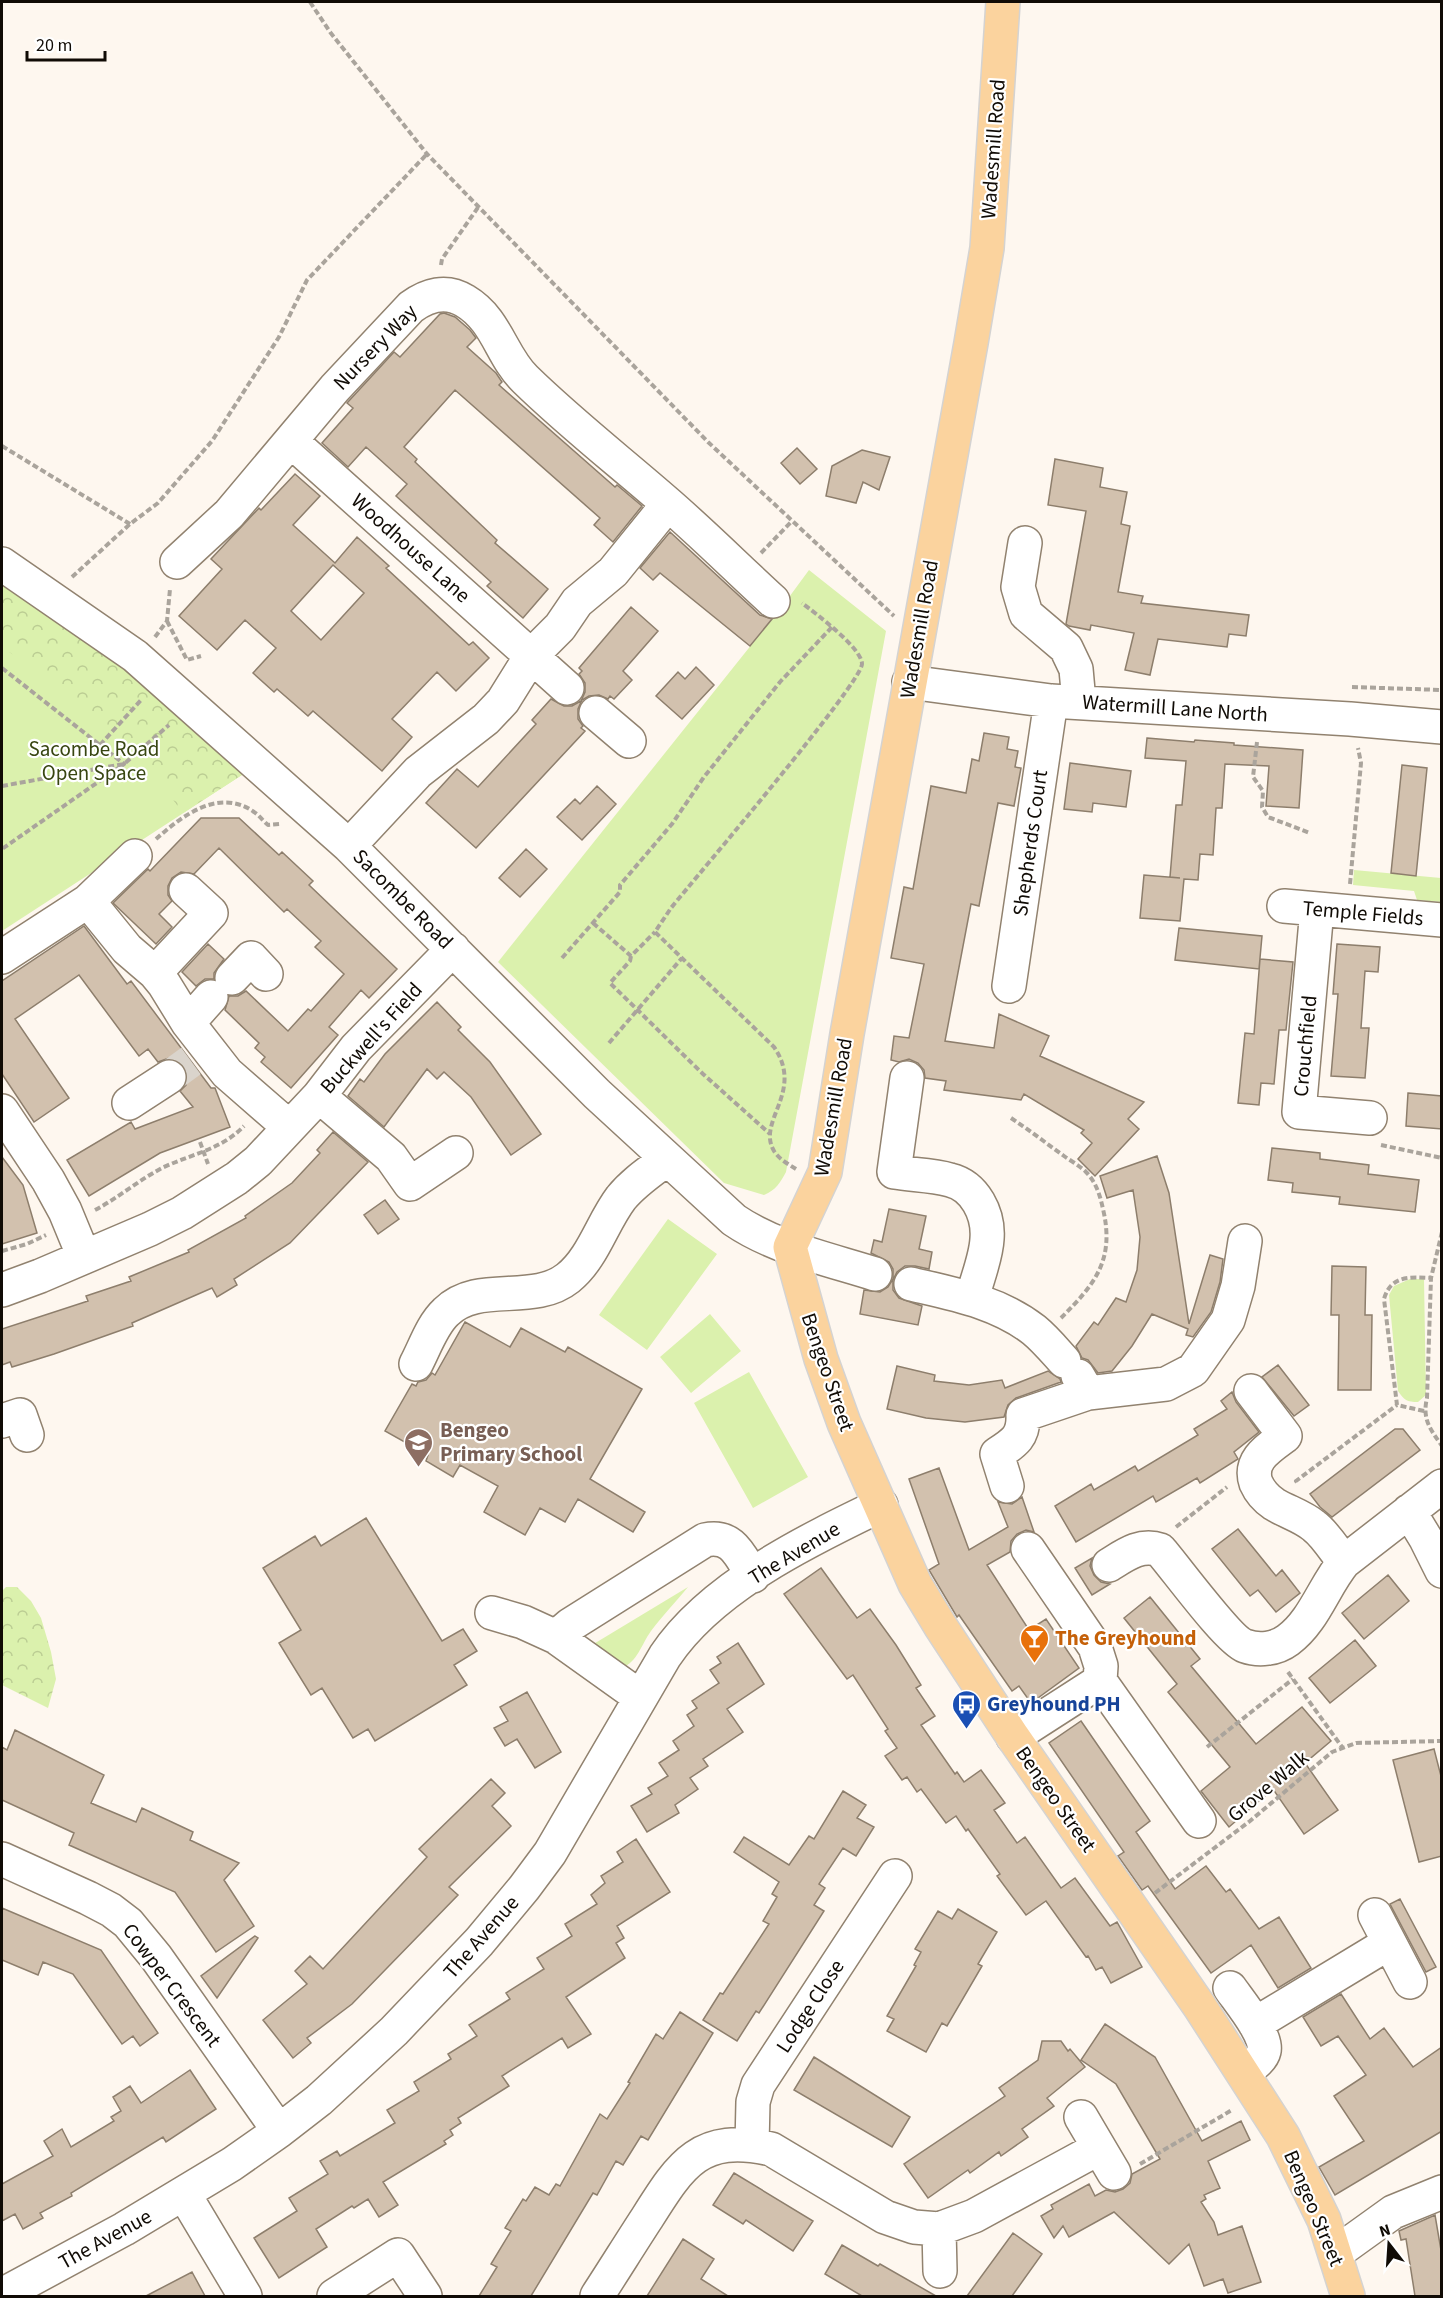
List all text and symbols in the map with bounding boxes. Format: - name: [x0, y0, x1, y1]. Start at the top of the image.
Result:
- scale bar: [27, 24, 105, 62]
- text: 20 m: [36, 33, 72, 58]
- street label: Wadesmill Road: [973, 78, 1013, 220]
- street label: Nursery Way: [326, 297, 424, 397]
- street label: Woodhouse Lane: [345, 486, 477, 610]
- street label: Wadesmill Road: [892, 557, 946, 701]
- street label: Watermill Lane North: [1081, 687, 1269, 729]
- park label: Sacombe Road Open Space: [28, 734, 160, 788]
- street label: Shepherds Court: [1005, 768, 1055, 918]
- street label: Sacombe Road: [346, 842, 460, 956]
- street label: Temple Fields: [1301, 893, 1425, 933]
- street label: Buckwell's Field: [313, 976, 429, 1100]
- street label: Crouchfield: [1286, 994, 1324, 1098]
- street label: Wadesmill Road: [806, 1035, 860, 1179]
- street label: Bengeo Street: [794, 1309, 862, 1435]
- place label: Bengeo Primary School: [440, 1415, 582, 1469]
- school or university icon: Bengeo Primary School: [403, 1426, 435, 1468]
- street label: The Avenue: [743, 1514, 845, 1592]
- bar icon: The Greyhound: [1018, 1622, 1050, 1664]
- place label: The Greyhound: [1055, 1623, 1197, 1653]
- bus stop icon: Greyhound PH: [950, 1688, 982, 1730]
- place label: Greyhound PH: [987, 1689, 1121, 1719]
- street label: Bengeo Street: [1008, 1740, 1104, 1858]
- street label: Grove Walk: [1221, 1743, 1316, 1829]
- street label: The Avenue: [436, 1889, 526, 1985]
- street label: Cowper Crescent: [115, 1917, 229, 2053]
- street label: Lodge Close: [769, 1953, 851, 2059]
- street label: Bengeo Street: [1276, 2145, 1352, 2271]
- street label: The Avenue: [53, 2201, 157, 2277]
- north arrow: [1359, 2214, 1419, 2274]
- text: N: [1377, 2219, 1393, 2243]

